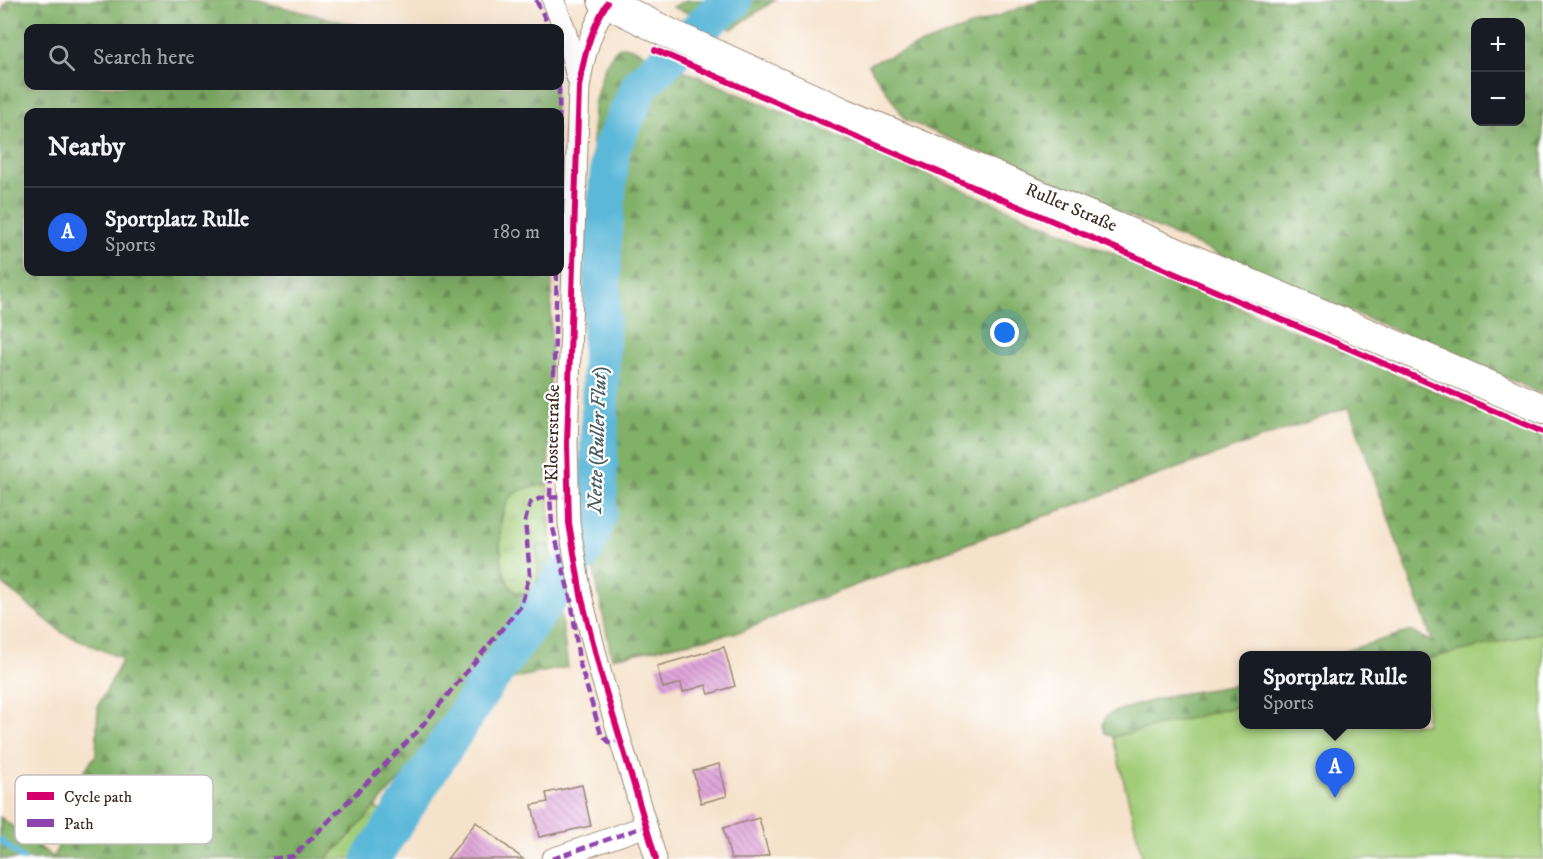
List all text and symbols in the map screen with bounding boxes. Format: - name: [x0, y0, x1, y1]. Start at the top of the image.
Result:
- map controls: [1471, 18, 1525, 126]
- button: +: [1471, 18, 1525, 72]
- search box: [24, 24, 564, 90]
- icon: search: [45, 41, 78, 74]
- text: Search here: [93, 44, 195, 71]
- button: −: [1471, 72, 1525, 126]
- text: Nearby: [48, 131, 125, 164]
- street label: Ruller Straße: [1022, 179, 1120, 237]
- text: Sportplatz Rulle: [105, 206, 249, 233]
- text: A: [61, 220, 74, 245]
- text: 180 m: [493, 220, 540, 245]
- text: Sports: [105, 233, 156, 258]
- your location: [990, 318, 1019, 347]
- water label: Nette (Ruller Flut): [583, 366, 613, 514]
- street label: Klosterstraße: [541, 384, 565, 482]
- popup: [1239, 651, 1431, 729]
- text: Sportplatz Rulle: [1263, 664, 1407, 691]
- text: Sports: [1263, 691, 1314, 716]
- pin: A: [1316, 748, 1354, 798]
- legend: [15, 775, 213, 844]
- text: Cycle path: [64, 787, 133, 807]
- text: Path: [64, 814, 94, 834]

